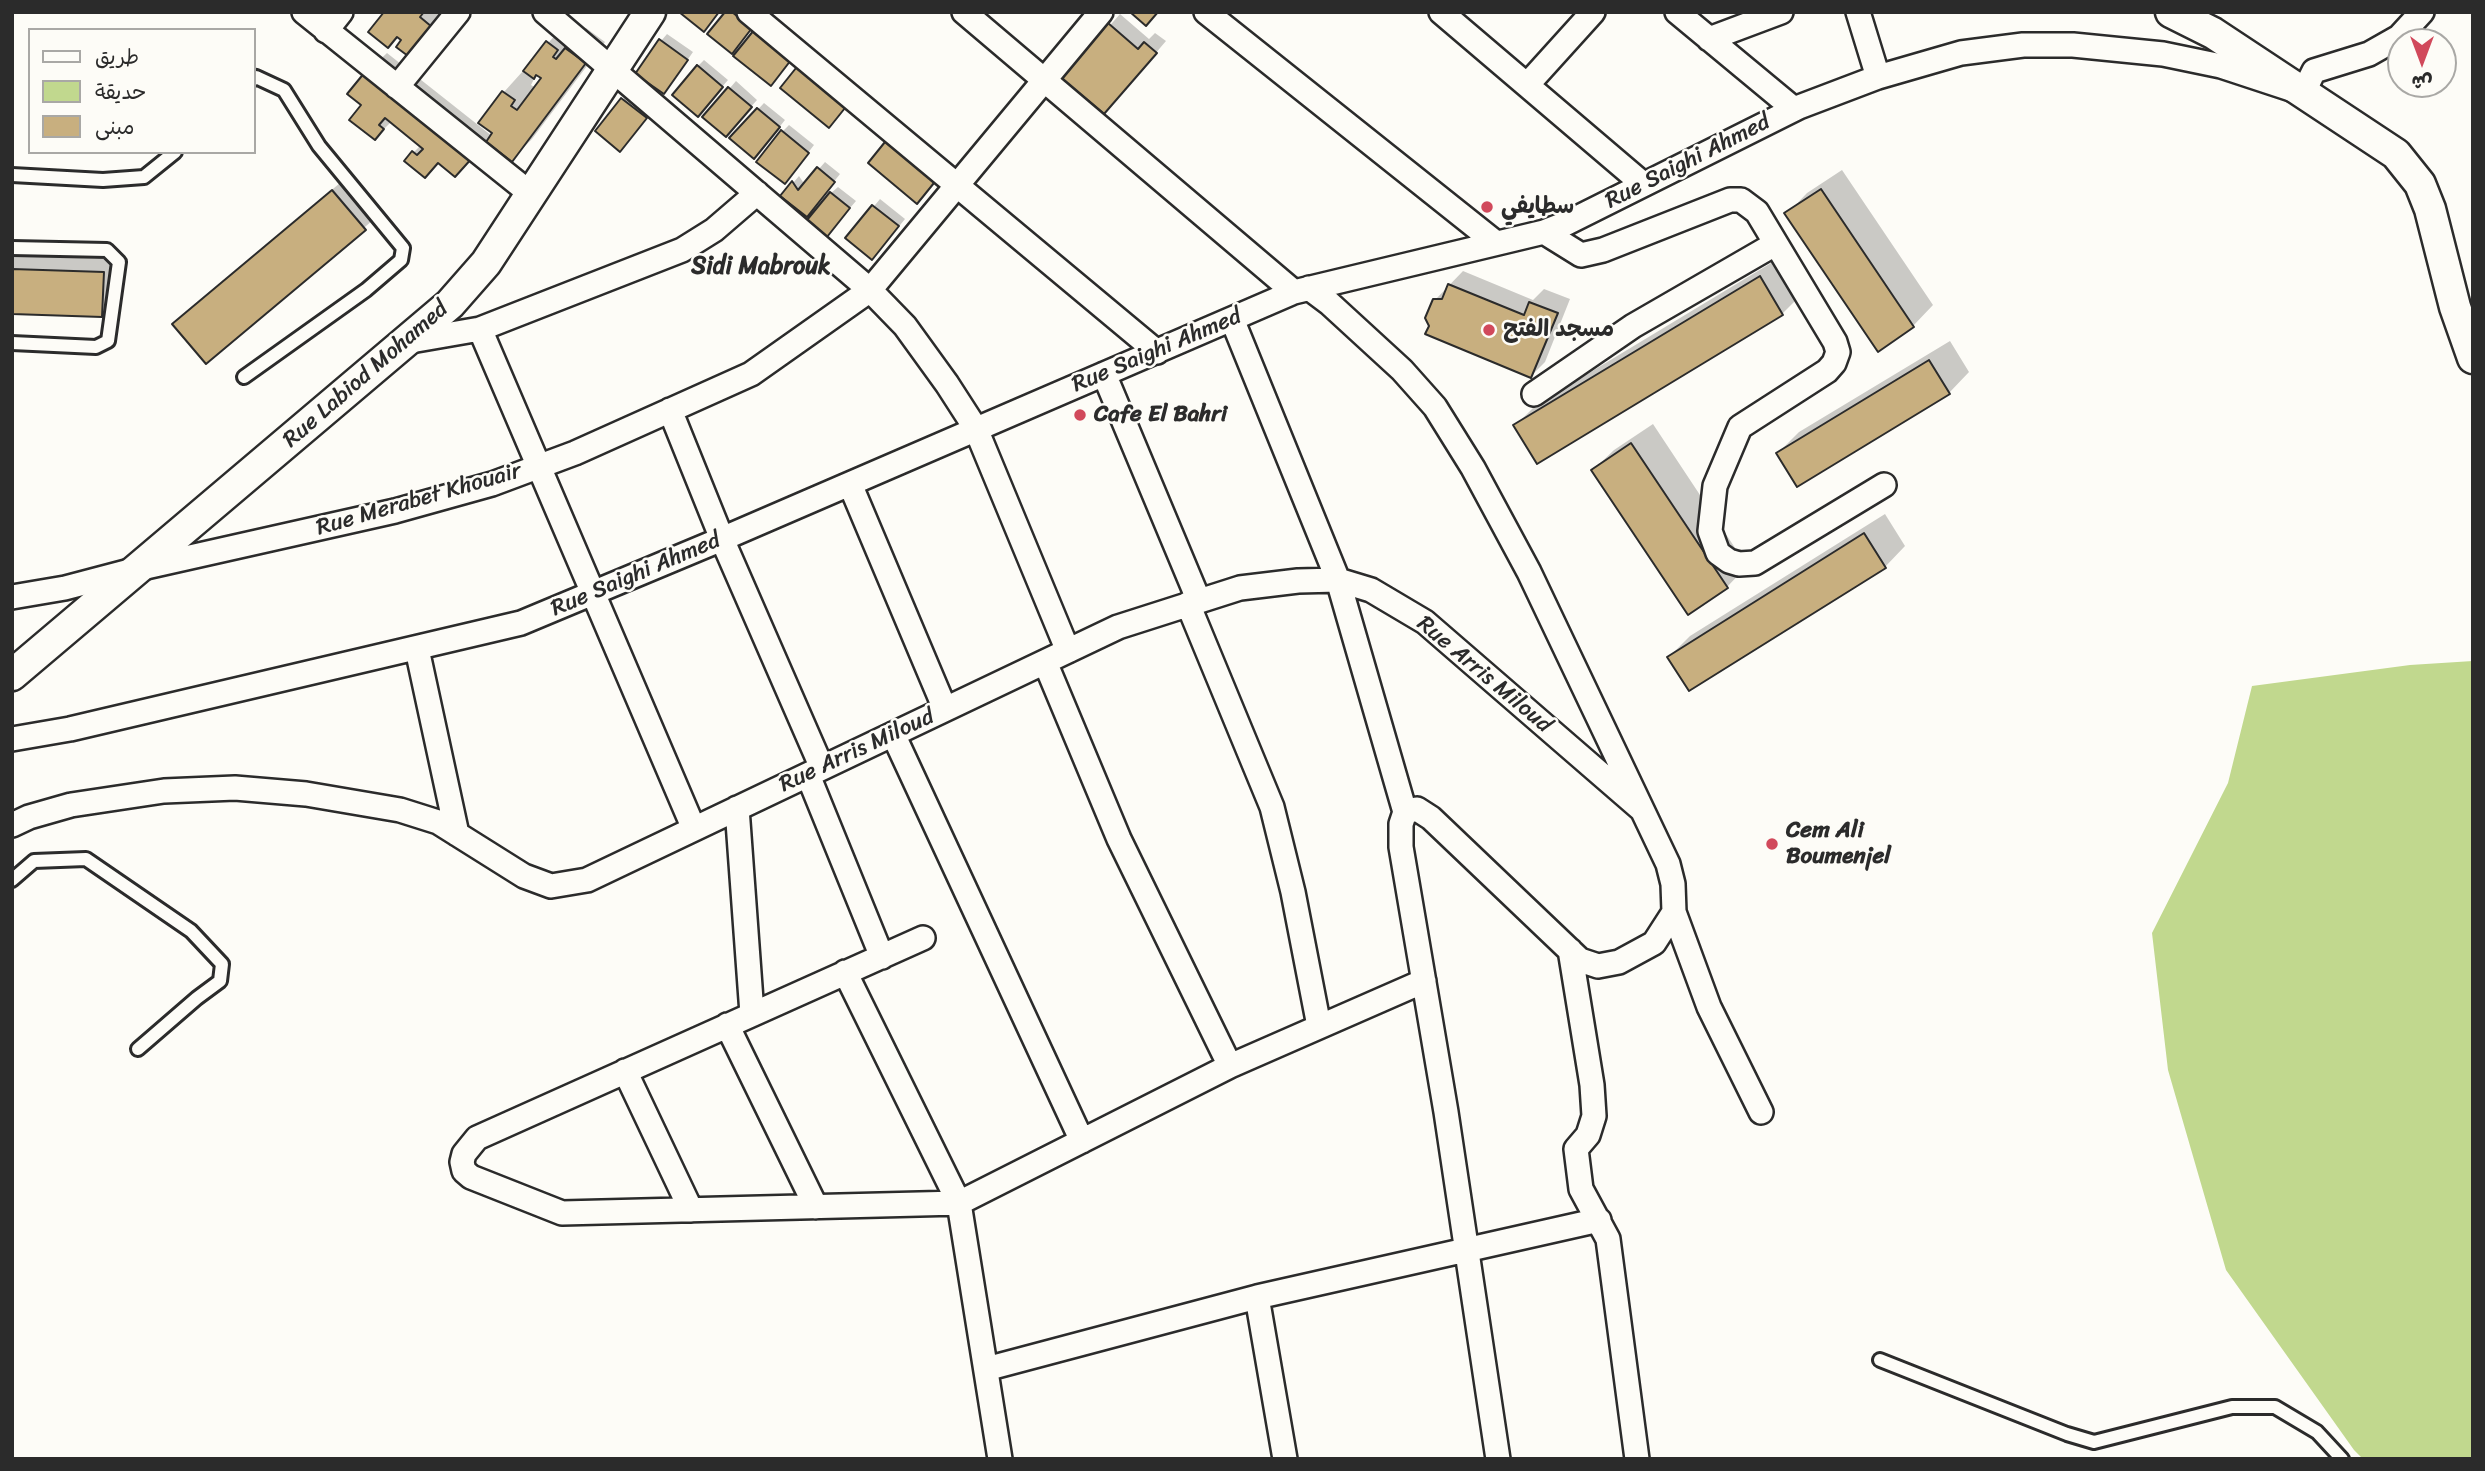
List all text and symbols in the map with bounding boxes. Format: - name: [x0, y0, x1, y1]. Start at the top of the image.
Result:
- legend: [28, 28, 256, 154]
- north arrow: [2387, 28, 2457, 98]
- text: طريق: [95, 38, 139, 76]
- text: ش: [2412, 66, 2432, 99]
- text: حديقة: [95, 73, 146, 111]
- text: مبنى: [95, 108, 134, 146]
- street label: Rue Saighi Ahmed: [1601, 109, 1775, 215]
- place label: سطايفي: [1501, 193, 1574, 221]
- marker: سطايفي: [1479, 199, 1495, 215]
- district label: Sidi Mabrouk: [691, 253, 831, 281]
- street label: Rue Labiod Mohamed: [278, 296, 454, 454]
- street label: Rue Saighi Ahmed: [1068, 303, 1246, 399]
- place label: مسجد الفتح: [1503, 316, 1614, 344]
- marker: مسجد الفتح: [1481, 322, 1497, 338]
- place label: Cafe El Bahri: [1094, 401, 1227, 429]
- marker: Cafe El Bahri: [1072, 407, 1088, 423]
- street label: Rue Merabet Khouair: [313, 458, 525, 542]
- street label: Rue Saighi Ahmed: [547, 527, 725, 623]
- street label: Rue Arris Miloud: [1411, 611, 1557, 739]
- street label: Rue Arris Miloud: [775, 703, 939, 799]
- place label: Cem Ali Boumenjel: [1786, 817, 1891, 871]
- marker: Cem Ali Boumenjel: [1764, 836, 1780, 852]

